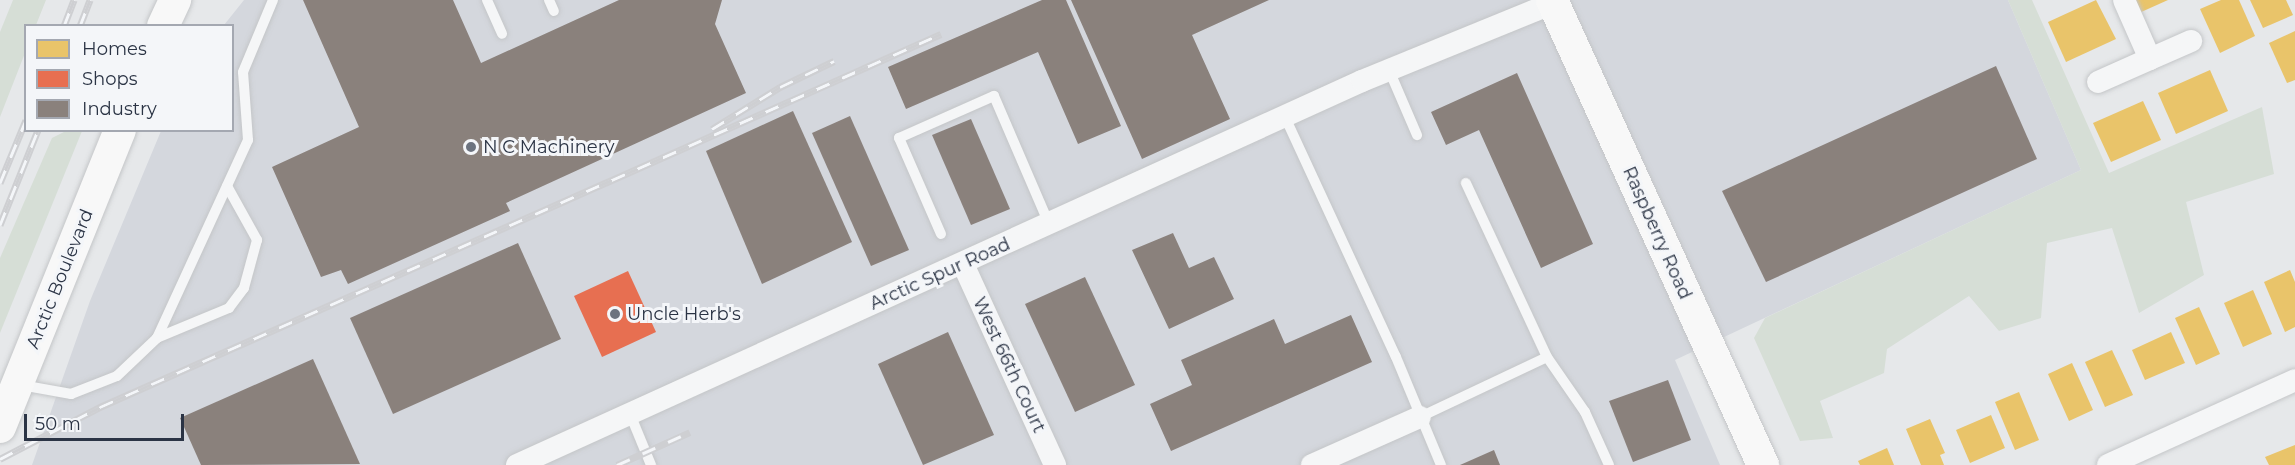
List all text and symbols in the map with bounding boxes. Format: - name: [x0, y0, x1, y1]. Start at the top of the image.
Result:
- legend: [24, 24, 234, 132]
- text: Homes: [82, 38, 147, 60]
- text: Shops: [82, 68, 138, 90]
- text: Industry: [82, 98, 157, 120]
- place label: N C Machinery: [483, 136, 615, 158]
- marker: N C Machinery: [464, 140, 478, 154]
- street label: Raspberry Road: [1618, 163, 1696, 303]
- street label: Arctic Boulevard: [22, 206, 98, 352]
- street label: Arctic Spur Road: [866, 233, 1014, 315]
- street label: West 66th Court: [968, 294, 1050, 436]
- place label: Uncle Herb's: [627, 303, 741, 325]
- marker: Uncle Herb's: [608, 307, 622, 321]
- scale bar: [27, 402, 188, 440]
- text: 50 m: [35, 413, 81, 435]

